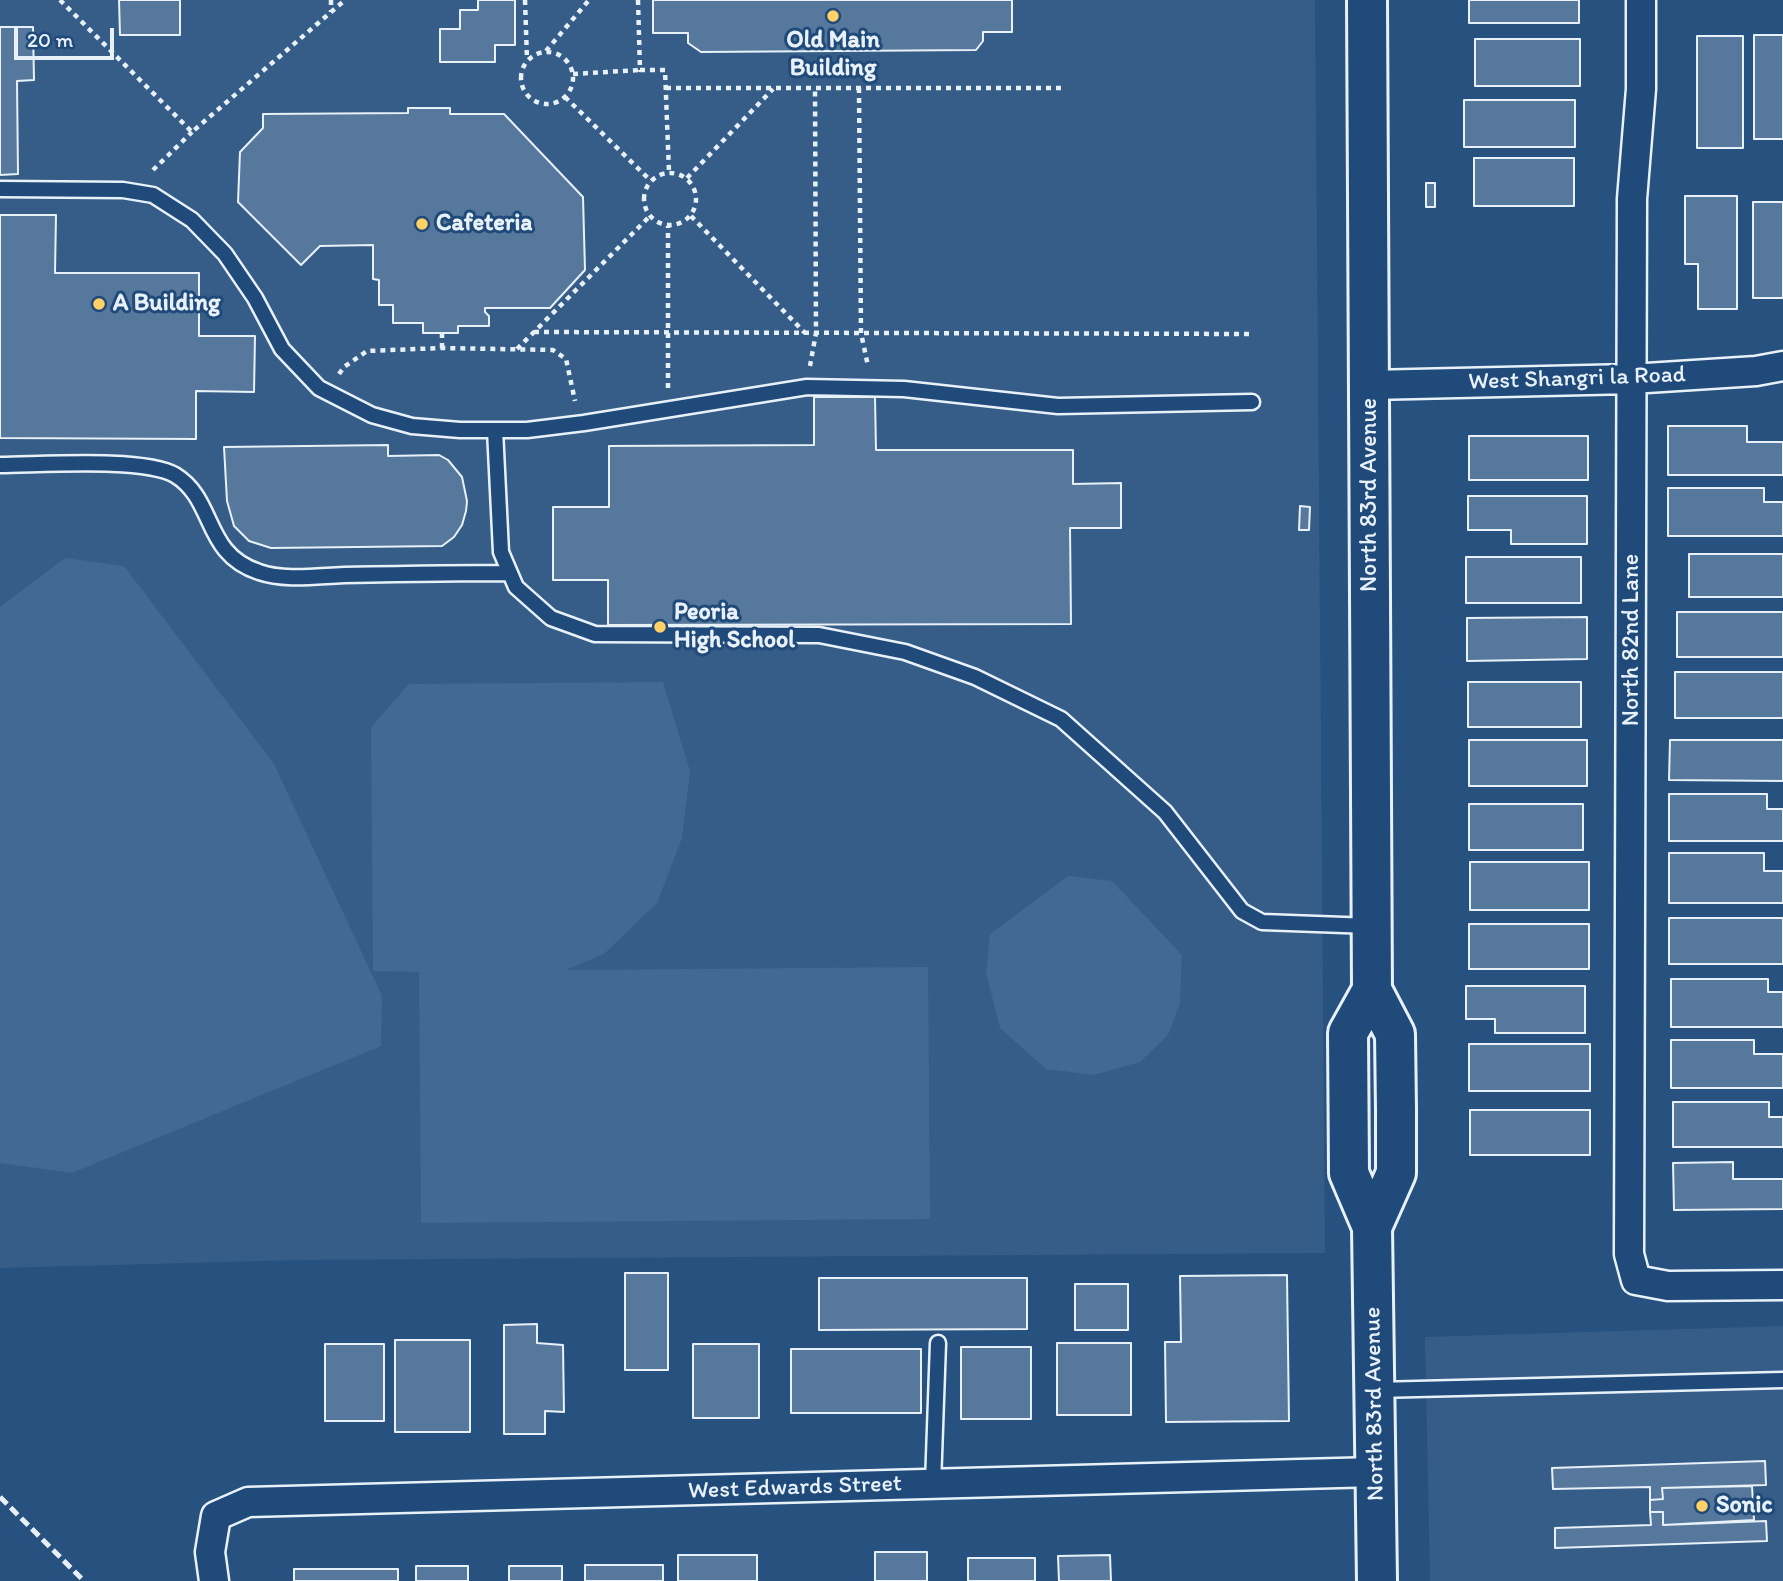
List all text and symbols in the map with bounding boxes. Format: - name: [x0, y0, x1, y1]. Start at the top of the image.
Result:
- marker: Old Main Building: [825, 8, 841, 24]
- scale bar: [18, 14, 117, 58]
- text: 20 m: [27, 27, 73, 52]
- place label: Old Main Building: [786, 27, 880, 83]
- place label: Cafeteria: [436, 210, 532, 238]
- marker: Cafeteria: [414, 216, 430, 232]
- place label: A Building: [113, 290, 220, 318]
- marker: A Building: [91, 296, 107, 312]
- street label: West Shangri la Road: [1468, 361, 1686, 397]
- street label: North 83rd Avenue: [1356, 398, 1384, 592]
- street label: North 82nd Lane: [1618, 554, 1646, 726]
- place label: Peoria High School: [674, 599, 795, 655]
- marker: Peoria High School: [652, 619, 668, 635]
- street label: North 83rd Avenue: [1359, 1307, 1391, 1501]
- street label: West Edwards Street: [688, 1470, 902, 1506]
- place label: Sonic: [1716, 1492, 1772, 1520]
- marker: Sonic: [1694, 1498, 1710, 1514]

